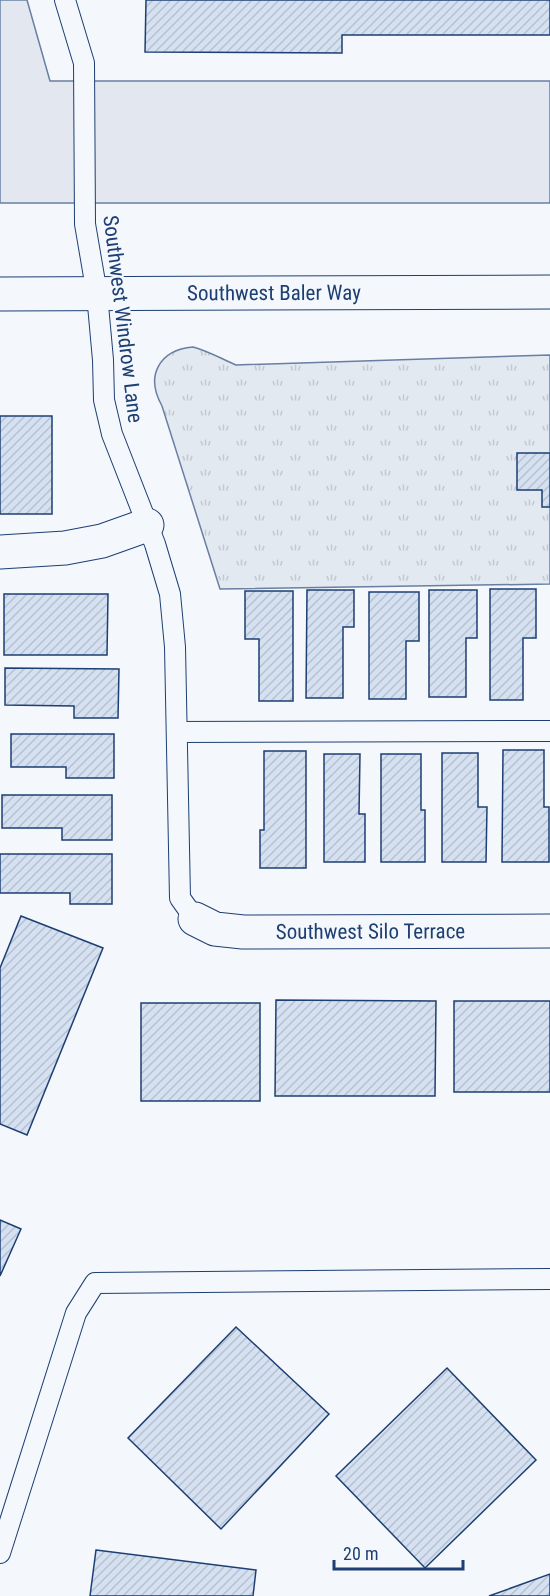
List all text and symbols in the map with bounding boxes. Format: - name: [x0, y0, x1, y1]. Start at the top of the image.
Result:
- street label: Southwest Windrow Lane: [98, 214, 148, 424]
- street label: Southwest Baler Way: [187, 281, 361, 305]
- street label: Southwest Silo Terrace: [276, 919, 465, 944]
- scale bar: [334, 1533, 463, 1571]
- text: 20 m: [343, 1543, 378, 1564]

